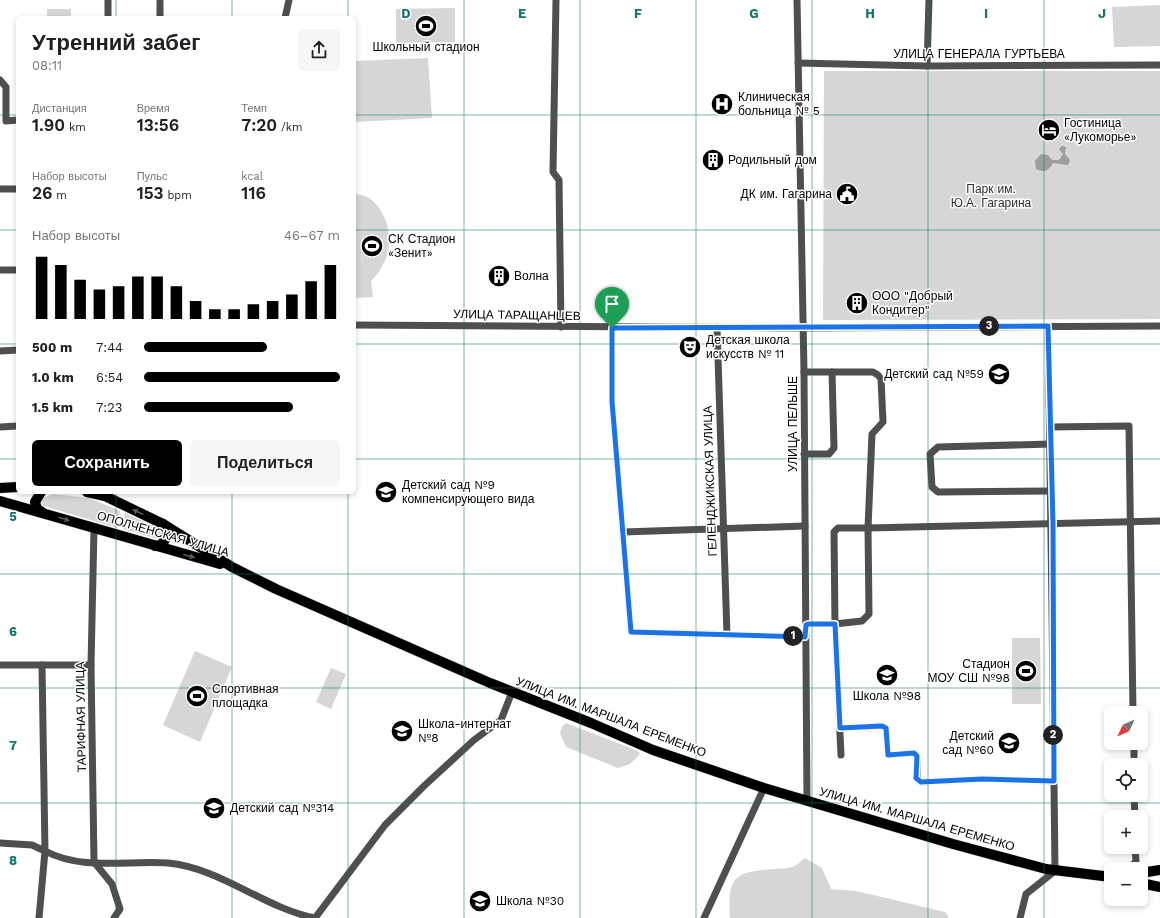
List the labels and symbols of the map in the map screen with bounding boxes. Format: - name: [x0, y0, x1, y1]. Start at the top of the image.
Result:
- text: D: [401, 6, 411, 21]
- text: E: [518, 6, 526, 21]
- text: F: [634, 6, 642, 21]
- text: G: [749, 6, 759, 21]
- text: H: [865, 6, 875, 21]
- text: I: [984, 6, 988, 21]
- text: J: [1098, 6, 1106, 21]
- sports icon: Школьный стадион: [413, 13, 439, 39]
- place label: Школьный стадион: [372, 40, 480, 54]
- street label: УЛИЦА ГЕНЕРАЛА ГУРТЬЕВА: [893, 47, 1065, 61]
- place label: Клиническая больница № 5: [738, 90, 820, 118]
- hospital icon: Клиническая больница № 5: [709, 91, 735, 117]
- place label: Гостиница «Лукоморье»: [1064, 116, 1137, 144]
- hotel icon: Гостиница «Лукоморье»: [1036, 117, 1062, 143]
- building icon: Родильный дом: [700, 147, 726, 173]
- place label: Родильный дом: [728, 153, 817, 167]
- public building icon: ДК им. Гагарина: [834, 181, 860, 207]
- park label: Парк им. Ю.А. Гагарина: [951, 182, 1032, 210]
- place label: ДК им. Гагарина: [741, 187, 832, 201]
- place label: СК Стадион «Зенит»: [388, 232, 455, 260]
- sports icon: СК Стадион «Зенит»: [359, 233, 385, 259]
- building icon: Волна: [486, 263, 512, 289]
- place label: Волна: [514, 269, 549, 283]
- pin: [595, 287, 629, 328]
- place label: ООО "Добрый Кондитер": [872, 289, 953, 317]
- building icon: ООО "Добрый Кондитер": [844, 290, 870, 316]
- street label: УЛИЦА ТАРАЩАНЦЕВ: [453, 307, 581, 323]
- pin: 3: [979, 316, 999, 336]
- place label: Детская школа искусств № 11: [706, 333, 790, 361]
- theatre icon: Детская школа искусств № 11: [677, 334, 703, 360]
- school or university icon: Детский сад №59: [986, 361, 1012, 387]
- place label: Детский сад №59: [884, 367, 984, 381]
- street label: УЛИЦА ПЕЛЬШЕ: [786, 376, 800, 472]
- street label: ГЕЛЕНДЖИКСКАЯ УЛИЦА: [700, 405, 720, 557]
- place label: Детский сад №9 компенсирующего вида: [402, 478, 535, 506]
- school or university icon: Детский сад №9 компенсирующего вида: [373, 479, 399, 505]
- street label: ОПОЛЧЕНСКАЯ УЛИЦА: [95, 508, 231, 560]
- text: 5: [9, 509, 17, 524]
- one-way arrow: [132, 509, 143, 515]
- one-way arrow: [59, 516, 71, 522]
- one-way arrow: [183, 553, 195, 559]
- text: 6: [9, 624, 17, 639]
- pin: 1: [783, 626, 803, 646]
- place label: Стадион МОУ СШ №98: [928, 657, 1010, 685]
- sports icon: Стадион МОУ СШ №98: [1013, 658, 1039, 684]
- street label: ТАРИФНАЯ УЛИЦА: [73, 662, 89, 772]
- school or university icon: Школа №98: [874, 662, 900, 688]
- street label: УЛИЦА ИМ. МАРШАЛА ЕРЕМЕНКО: [514, 674, 708, 760]
- place label: Спортивная площадка: [212, 682, 279, 710]
- sports icon: Спортивная площадка: [184, 683, 210, 709]
- place label: Школа №98: [853, 689, 921, 703]
- north arrow: [1104, 706, 1148, 750]
- place label: Школа-интернат №8: [418, 717, 512, 745]
- school or university icon: Школа-интернат №8: [389, 718, 415, 744]
- pin: 2: [1043, 725, 1063, 745]
- place label: Детский сад №60: [942, 729, 994, 757]
- school or university icon: Детский сад №60: [996, 730, 1022, 756]
- text: 7: [9, 738, 17, 753]
- street label: УЛИЦА ИМ. МАРШАЛА ЕРЕМЕНКО: [818, 784, 1016, 854]
- school or university icon: Детский сад №314: [201, 795, 227, 821]
- place label: Детский сад №314: [230, 801, 334, 815]
- text: 8: [9, 853, 17, 868]
- school or university icon: Школа №30: [467, 888, 493, 914]
- place label: Школа №30: [496, 894, 564, 908]

